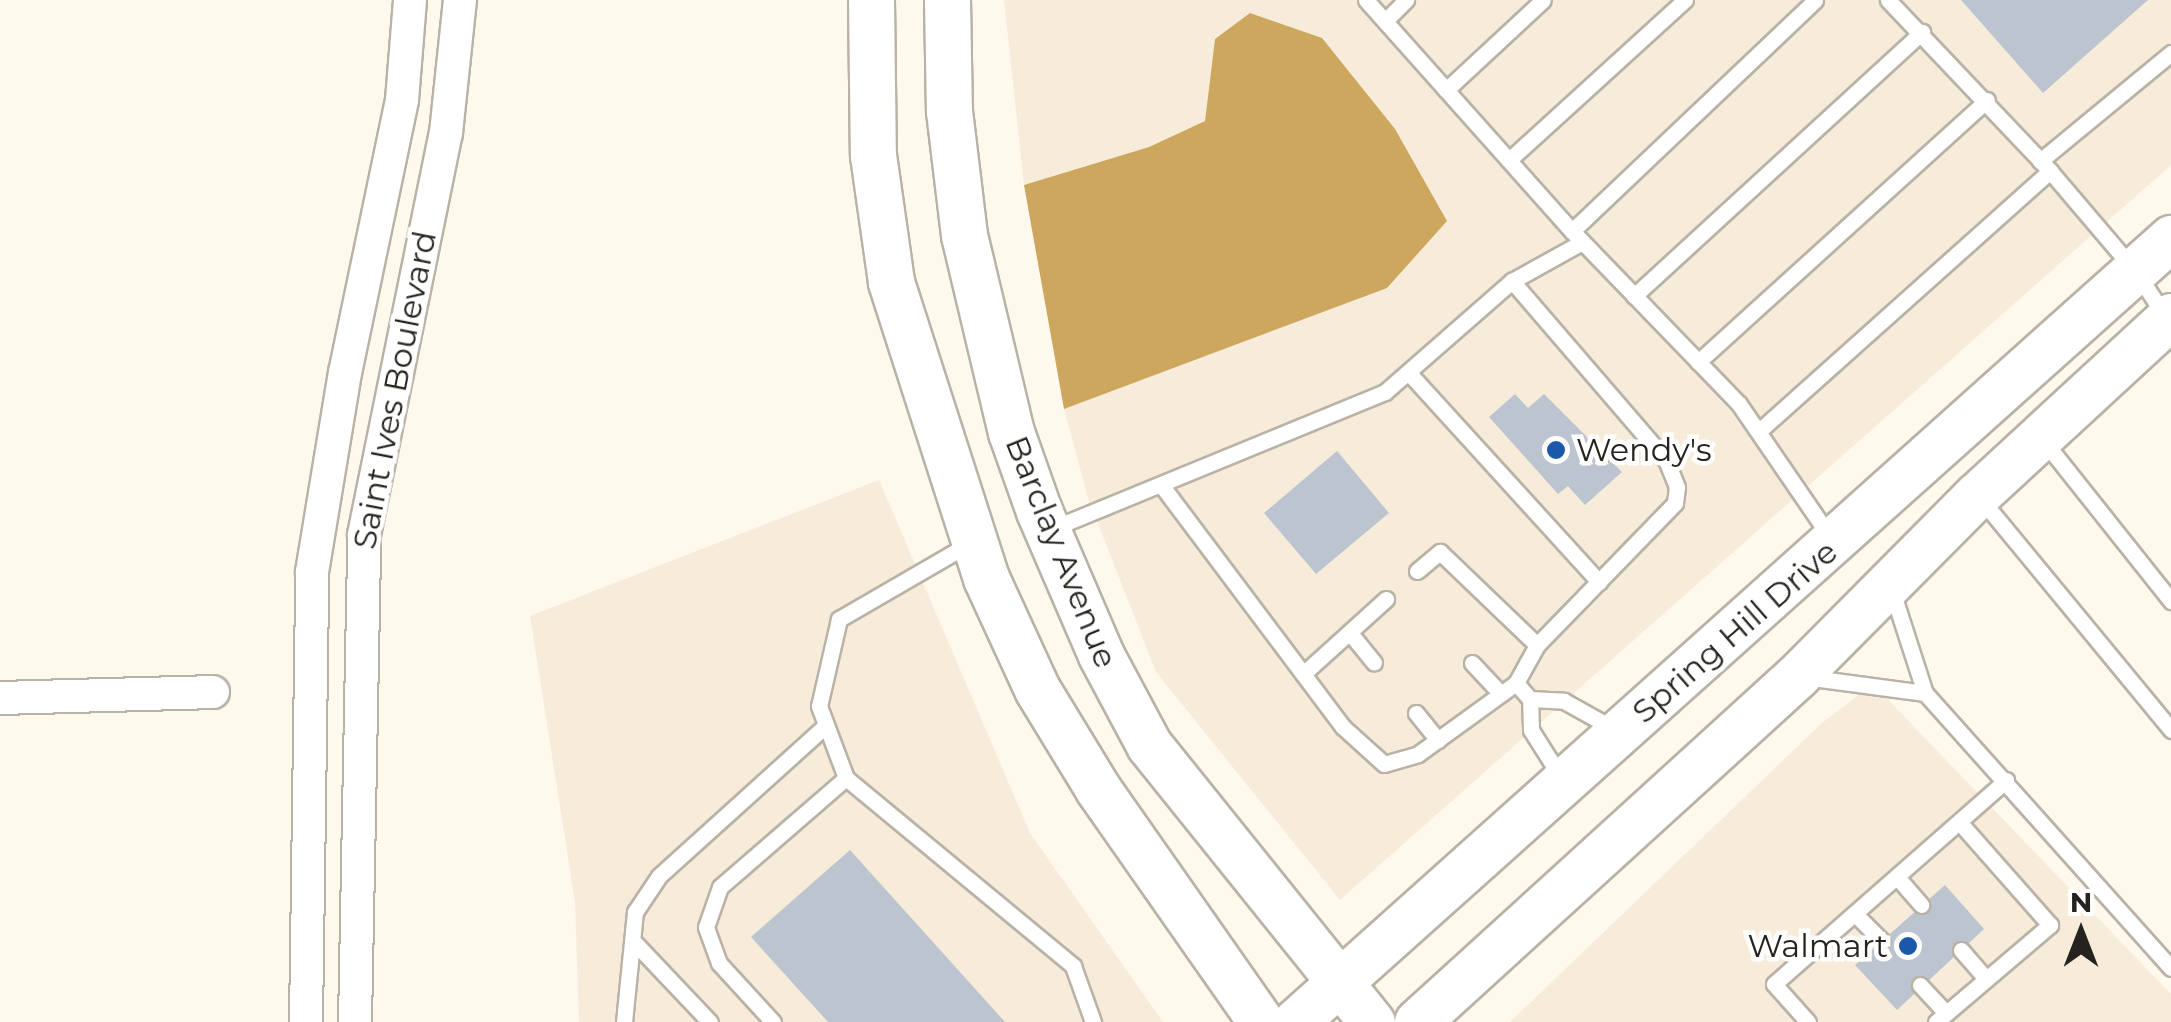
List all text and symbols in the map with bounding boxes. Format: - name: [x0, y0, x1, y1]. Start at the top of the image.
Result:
- street label: Saint Ives Boulevard: [345, 228, 445, 552]
- street label: Barclay Avenue: [997, 431, 1125, 673]
- place label: Wendy's: [1576, 431, 1712, 469]
- marker: Wendy's: [1545, 439, 1567, 461]
- street label: Spring Hill Drive: [1625, 533, 1845, 731]
- north arrow: [2031, 882, 2131, 982]
- text: N: [2070, 885, 2092, 919]
- place label: Walmart: [1748, 927, 1888, 965]
- marker: Walmart: [1897, 935, 1919, 957]

